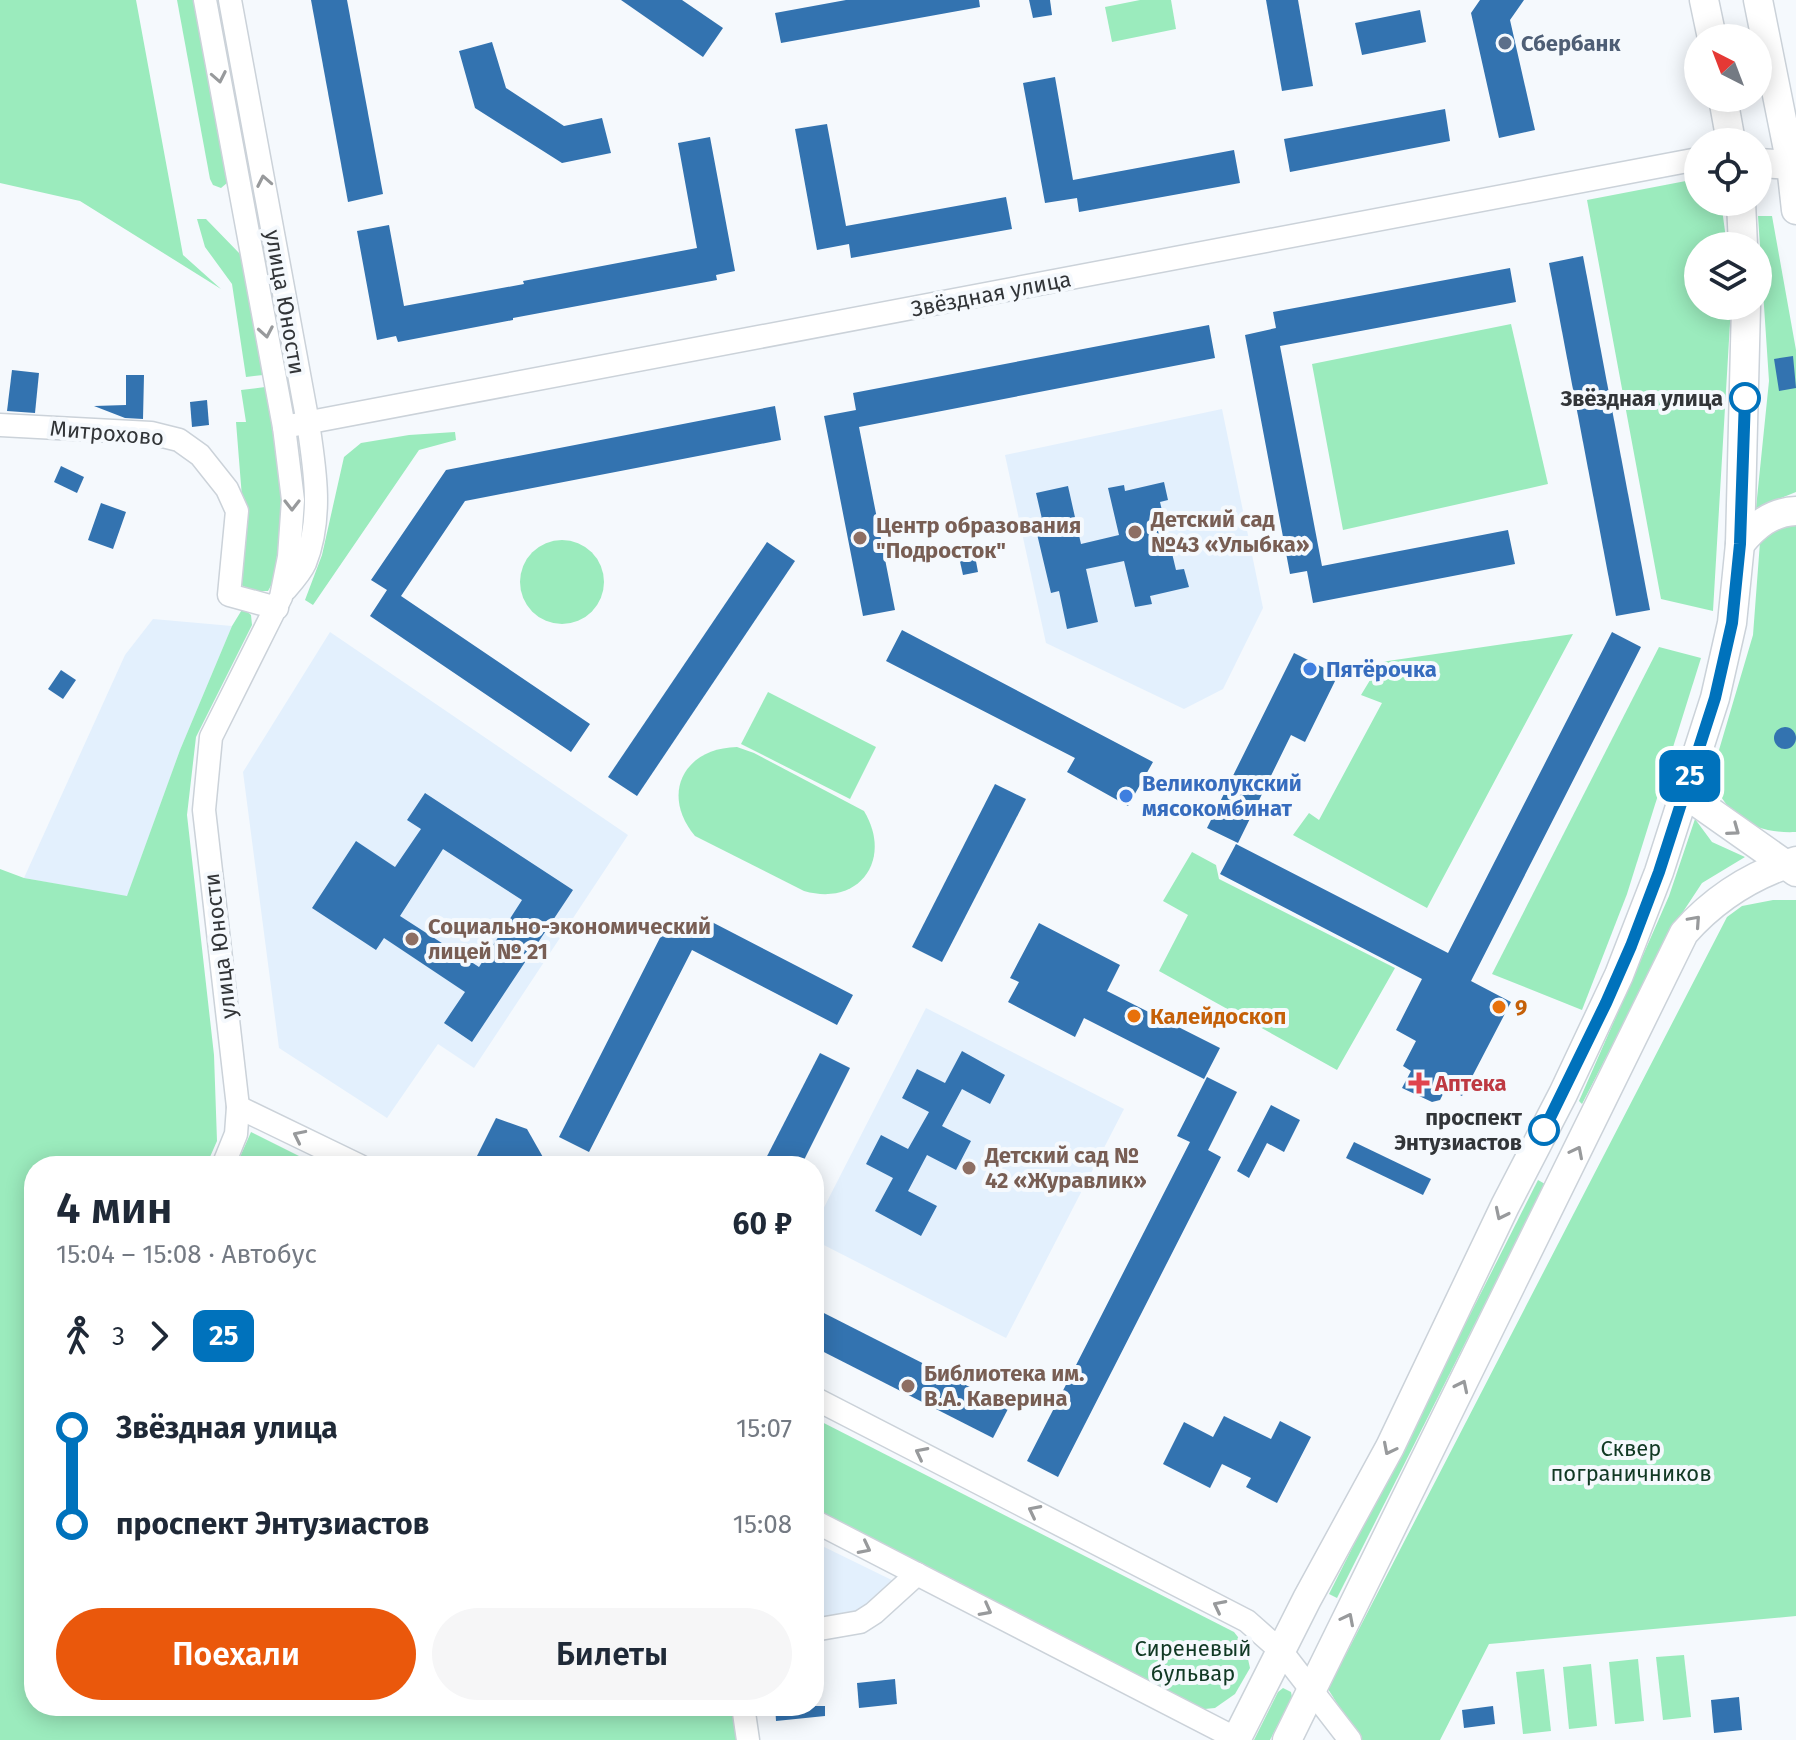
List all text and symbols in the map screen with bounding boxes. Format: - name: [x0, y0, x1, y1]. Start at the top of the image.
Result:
- north arrow: [1684, 24, 1772, 112]
- map controls: [1684, 24, 1772, 320]
- place label: Сбербанк: [1521, 30, 1621, 57]
- marker: Сбербанк: [1496, 34, 1514, 52]
- one-way arrow: [210, 69, 227, 83]
- button: locate: [1684, 128, 1772, 216]
- one-way arrow: [256, 175, 273, 188]
- street label: улица Юности: [259, 228, 311, 376]
- button: layers: [1684, 232, 1772, 320]
- street label: Звёздная улица: [909, 265, 1073, 323]
- one-way arrow: [257, 326, 274, 339]
- marker: Звёздная улица: [1730, 383, 1760, 413]
- place label: Звёздная улица: [1559, 385, 1723, 412]
- street label: Митрохово: [49, 415, 165, 451]
- one-way arrow: [283, 499, 301, 512]
- place label: Детский сад №43 «Улыбка»: [1150, 506, 1310, 558]
- place label: Центр образования "Подросток": [876, 512, 1081, 564]
- marker: Детский сад №43 «Улыбка»: [1126, 523, 1144, 541]
- marker: Центр образования "Подросток": [851, 529, 869, 547]
- place label: Пятёрочка: [1326, 656, 1437, 683]
- marker: Пятёрочка: [1301, 660, 1319, 678]
- line badge: 25: [1654, 750, 1726, 802]
- text: 25: [1675, 759, 1705, 792]
- place label: Великолукский мясокомбинат: [1142, 770, 1302, 822]
- marker: Великолукский мясокомбинат: [1117, 787, 1135, 805]
- one-way arrow: [1725, 820, 1740, 835]
- street label: улица Юности: [198, 872, 242, 1020]
- place label: Социально-экономический лицей № 21: [428, 913, 711, 965]
- one-way arrow: [1685, 916, 1700, 931]
- marker: Социально-экономический лицей № 21: [403, 930, 421, 948]
- place label: 9: [1515, 994, 1527, 1021]
- marker: 9: [1490, 998, 1508, 1016]
- place label: Калейдоскоп: [1150, 1003, 1286, 1030]
- marker: Калейдоскоп: [1125, 1007, 1143, 1025]
- place label: Аптека: [1434, 1070, 1507, 1097]
- marker: Аптека: [1410, 1074, 1428, 1092]
- place label: проспект Энтузиастов: [1394, 1104, 1523, 1156]
- marker: проспект Энтузиастов: [1529, 1115, 1559, 1145]
- one-way arrow: [292, 1130, 307, 1146]
- place label: Детский сад № 42 «Журавлик»: [984, 1142, 1147, 1194]
- one-way arrow: [1567, 1146, 1583, 1161]
- marker: Детский сад № 42 «Журавлик»: [960, 1159, 978, 1177]
- text: 4 мин: [56, 1182, 173, 1235]
- text: 60 ₽: [733, 1206, 792, 1242]
- one-way arrow: [1495, 1206, 1511, 1221]
- text: 15:04 – 15:08 · Автобус: [56, 1239, 317, 1270]
- icon: walk: [56, 1314, 100, 1358]
- icon: forward: [137, 1314, 181, 1358]
- text: 25: [209, 1319, 238, 1352]
- text: 3: [112, 1321, 125, 1352]
- place label: Библиотека им. В.А. Каверина: [924, 1360, 1084, 1412]
- marker: Библиотека им. В.А. Каверина: [899, 1377, 917, 1395]
- one-way arrow: [1453, 1379, 1468, 1394]
- text: Звёздная улица: [116, 1410, 338, 1446]
- text: 15:07: [736, 1413, 792, 1444]
- park label: Сквер пограничников: [1550, 1435, 1712, 1487]
- one-way arrow: [1383, 1440, 1398, 1455]
- one-way arrow: [914, 1447, 929, 1462]
- one-way arrow: [1027, 1505, 1042, 1521]
- text: проспект Энтузиастов: [116, 1506, 429, 1542]
- text: 15:08: [733, 1509, 792, 1540]
- one-way arrow: [857, 1538, 872, 1553]
- one-way arrow: [977, 1601, 992, 1616]
- one-way arrow: [1212, 1601, 1227, 1616]
- button: Поехали: [56, 1608, 416, 1700]
- button: Билеты: [432, 1608, 792, 1700]
- one-way arrow: [1338, 1612, 1353, 1627]
- park label: Сиреневый бульвар: [1134, 1635, 1252, 1687]

